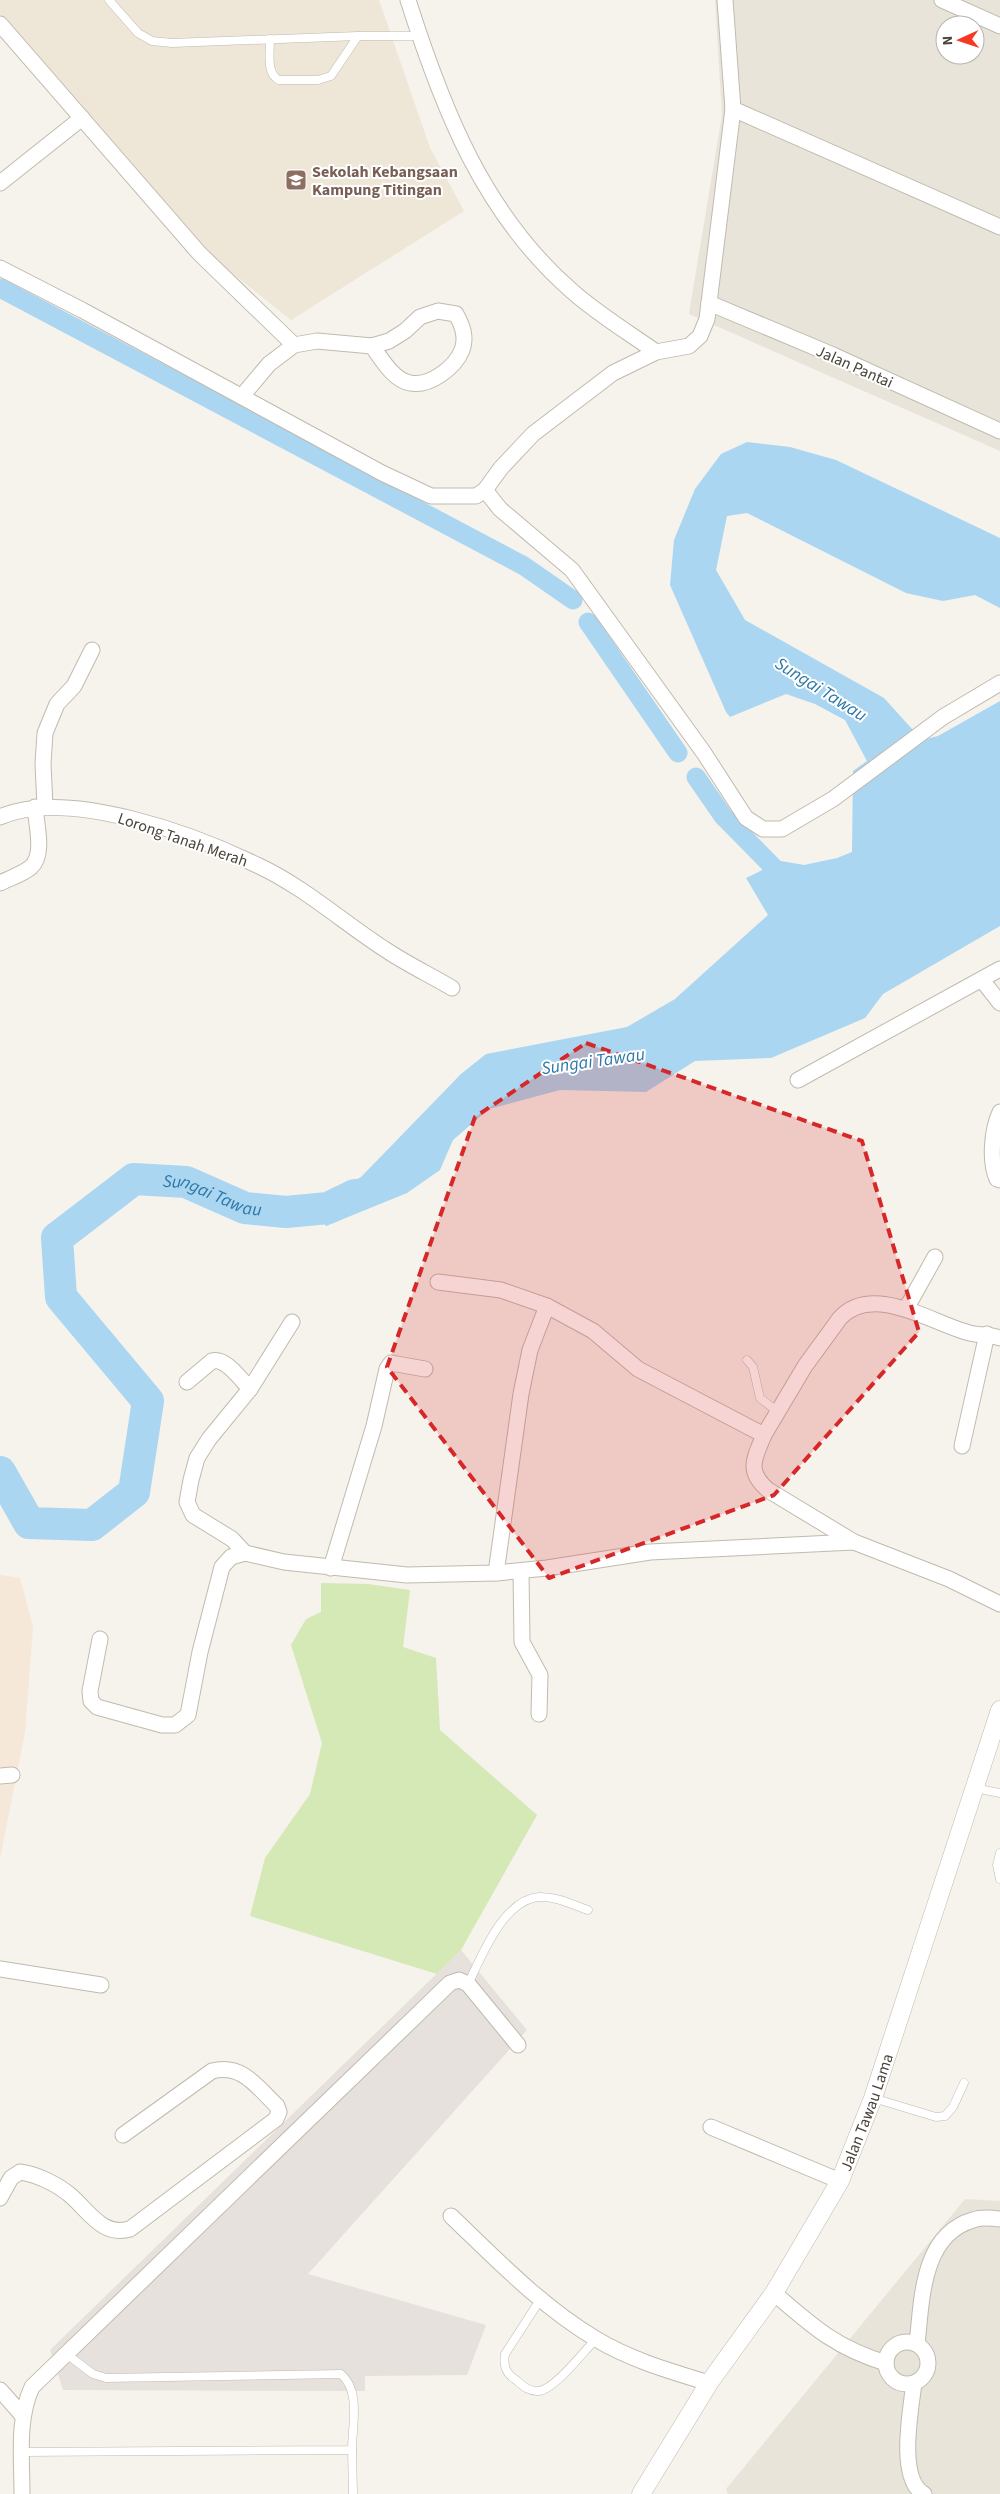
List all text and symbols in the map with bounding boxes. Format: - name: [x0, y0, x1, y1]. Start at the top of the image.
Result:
- north arrow: [935, 15, 985, 65]
- text: N: [938, 35, 958, 46]
- place label: Sekolah Kebangsaan Kampung Titingan: [312, 161, 458, 201]
- school or university icon: Sekolah Kebangsaan Kampung Titingan: [284, 168, 308, 192]
- street label: Jalan Pantai: [813, 340, 897, 394]
- water label: Sungai Tawau: [770, 651, 872, 728]
- street label: Lorong Tanah Merah: [115, 807, 251, 872]
- water label: Sungai Tawau: [540, 1042, 646, 1081]
- water label: Sungai Tawau: [162, 1169, 263, 1223]
- street label: Jalan Tawau Lama: [835, 2051, 899, 2174]

